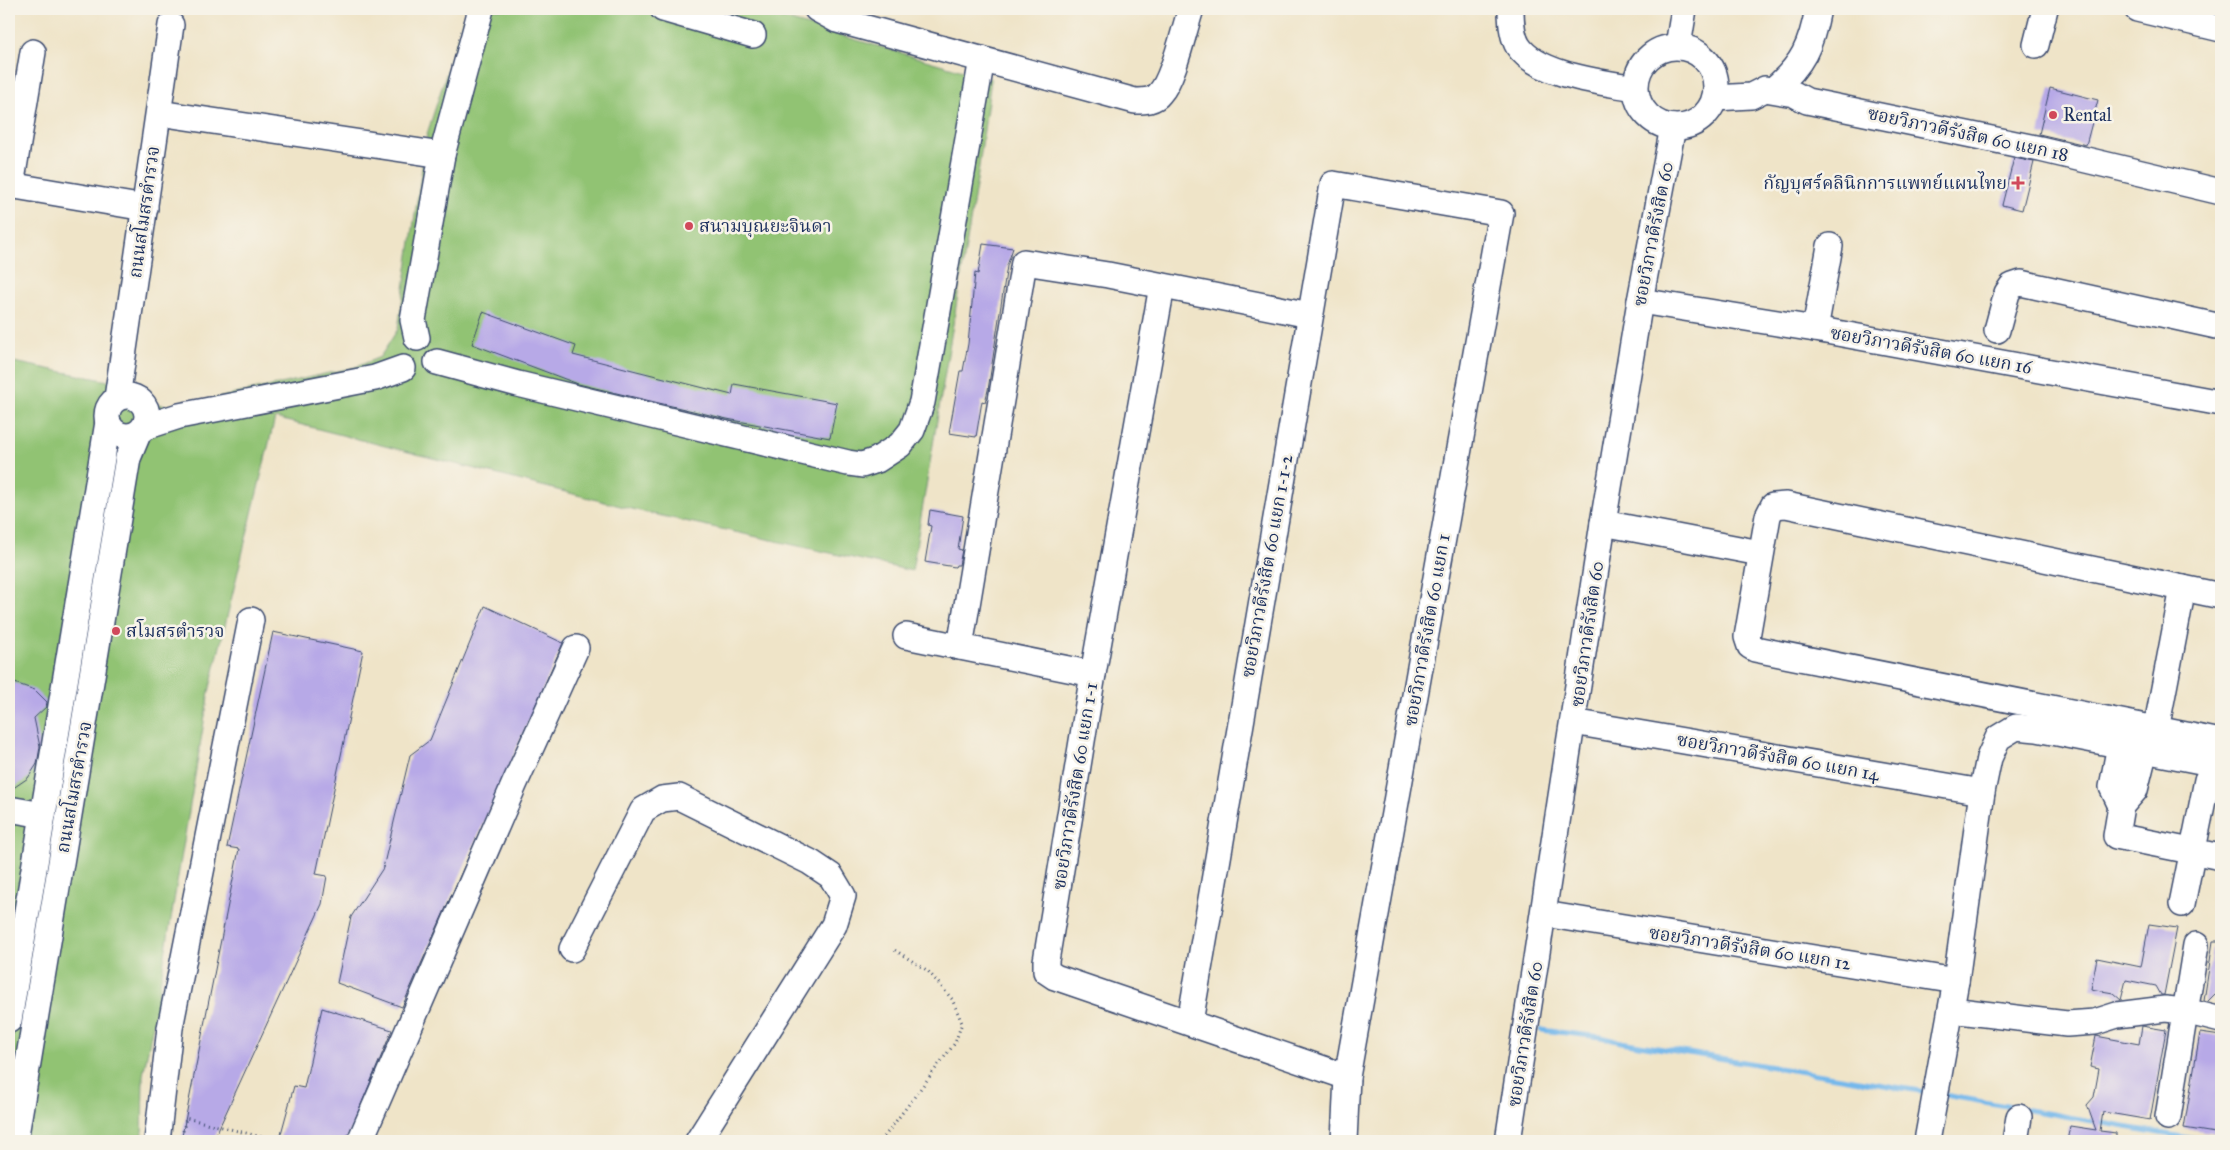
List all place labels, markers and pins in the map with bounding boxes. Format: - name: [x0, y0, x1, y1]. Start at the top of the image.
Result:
- place label: Rental: [2063, 104, 2112, 126]
- marker: Rental: [2047, 109, 2059, 121]
- place label: กัญบุศร์คลินิกการแพทย์แผนไทย: [1763, 171, 2007, 195]
- marker: กัญบุศร์คลินิกการแพทย์แผนไทย: [2011, 176, 2025, 190]
- place label: สนามบุณยะจินดา: [699, 215, 832, 238]
- marker: สนามบุณยะจินดา: [683, 220, 695, 232]
- place label: สโมสรตำรวจ: [126, 618, 225, 642]
- marker: สโมสรตำรวจ: [110, 625, 122, 637]

